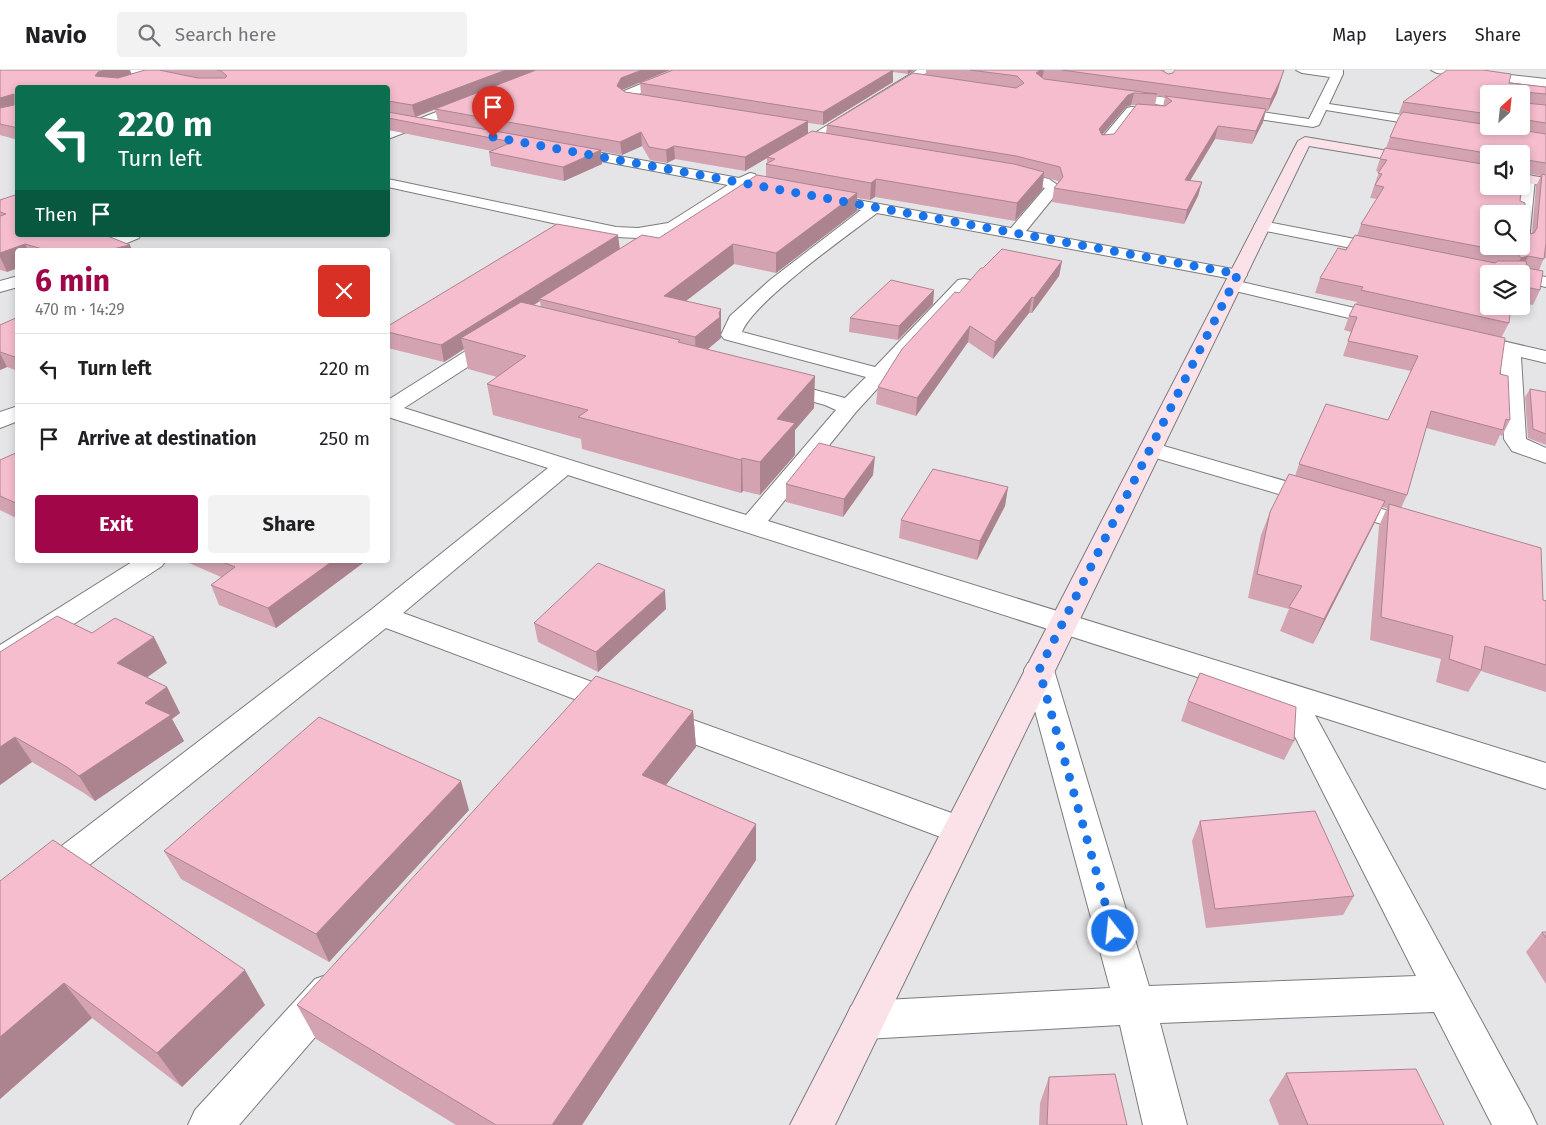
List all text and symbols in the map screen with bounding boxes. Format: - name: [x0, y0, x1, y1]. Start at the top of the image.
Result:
- search box: [117, 12, 467, 57]
- text: Navio: [25, 21, 87, 49]
- icon: search: [135, 21, 163, 49]
- text: Search here: [175, 23, 276, 46]
- text: Map: [1332, 24, 1367, 46]
- text: Layers: [1395, 24, 1447, 46]
- text: Share: [1475, 24, 1521, 46]
- north arrow: [1480, 85, 1530, 135]
- map controls: [1480, 85, 1530, 315]
- pin: [472, 86, 514, 137]
- icon: arrive: [479, 93, 507, 121]
- text: 220 m: [118, 103, 213, 145]
- icon: left: [35, 105, 100, 170]
- text: Turn left: [118, 145, 202, 172]
- button: sound: [1480, 145, 1530, 195]
- icon: arrive: [87, 200, 115, 228]
- text: Then: [35, 203, 77, 226]
- button: search: [1480, 205, 1530, 255]
- text: 6 min: [35, 263, 110, 299]
- button: close: [318, 265, 370, 317]
- button: layers: [1480, 265, 1530, 315]
- text: 470 m · 14:29: [35, 300, 125, 319]
- icon: left: [35, 355, 63, 383]
- text: Turn left: [78, 357, 152, 380]
- text: 220 m: [319, 357, 370, 380]
- icon: arrive: [35, 425, 63, 453]
- text: Arrive at destination: [78, 427, 257, 450]
- text: 250 m: [319, 427, 370, 450]
- button: Exit: [35, 495, 198, 553]
- button: Share: [208, 495, 370, 553]
- position arrow: [1086, 904, 1138, 956]

